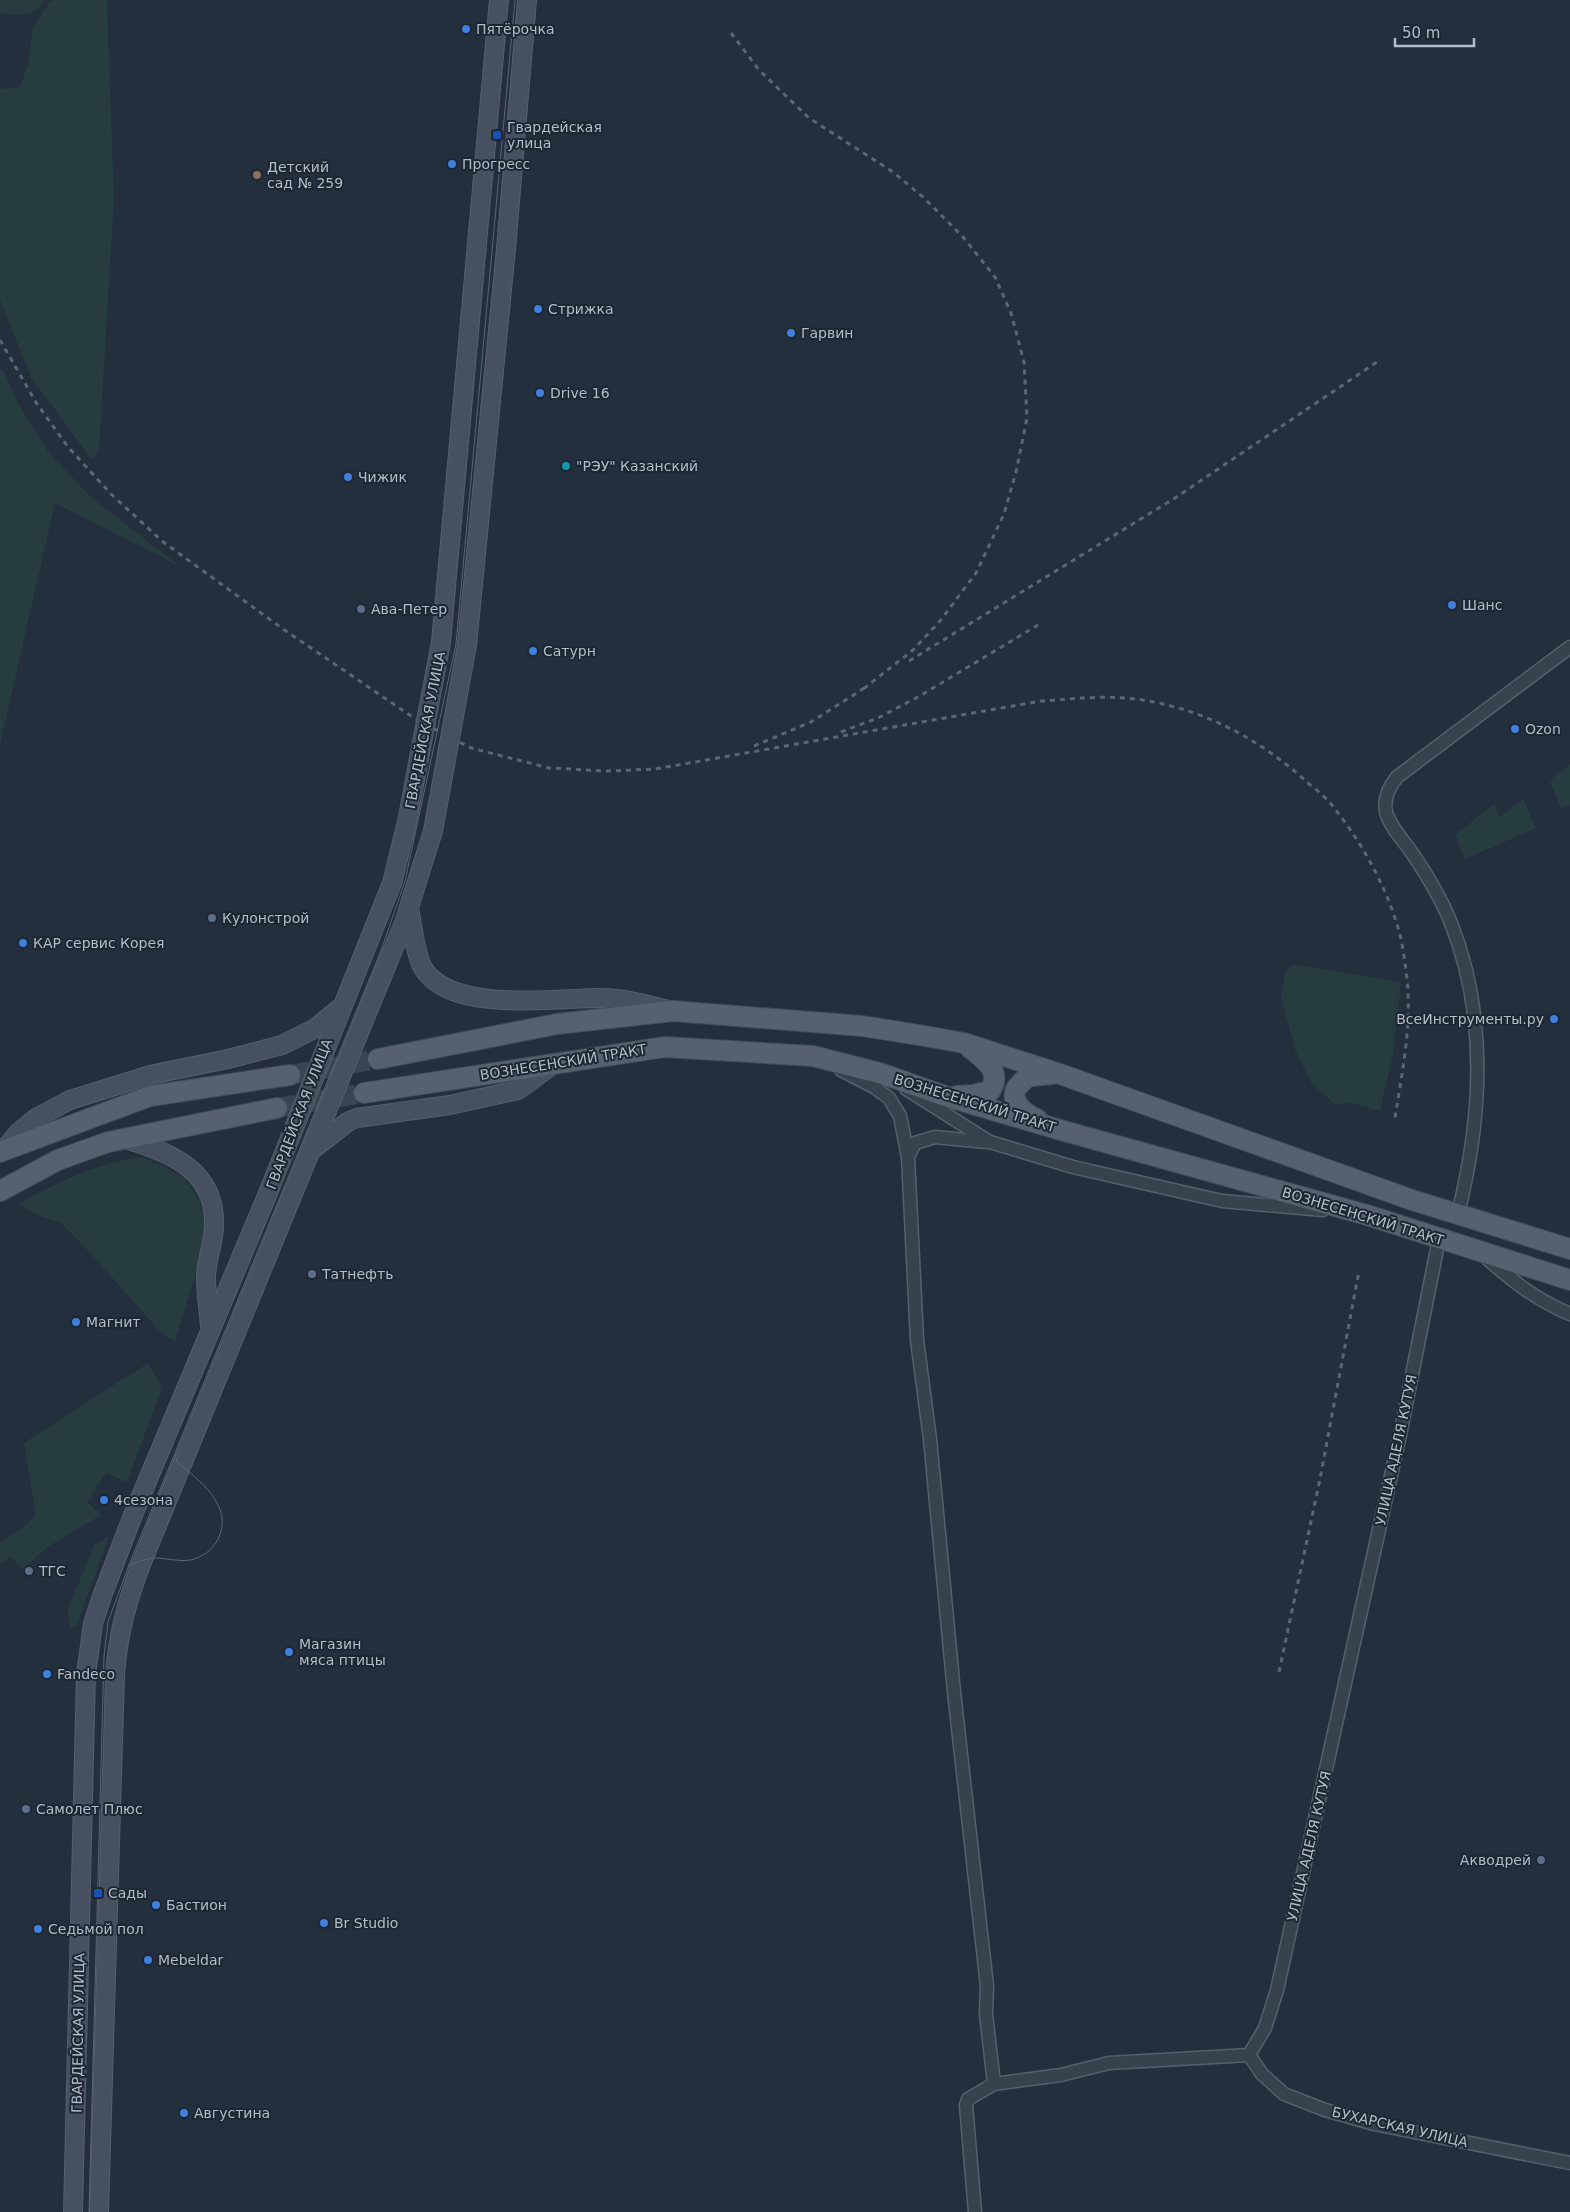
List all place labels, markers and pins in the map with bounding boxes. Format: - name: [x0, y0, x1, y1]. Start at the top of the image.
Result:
- place label: Пятёрочка: [476, 21, 554, 37]
- marker: Пятёрочка: [460, 23, 472, 35]
- place label: Гвардейская улица: [507, 119, 602, 151]
- marker: Гвардейская улица: [491, 129, 503, 141]
- place label: Прогресс: [462, 156, 530, 172]
- marker: Прогресс: [446, 158, 458, 170]
- place label: Детский сад № 259: [267, 159, 343, 191]
- marker: Детский сад № 259: [251, 169, 263, 181]
- place label: Стрижка: [548, 301, 614, 317]
- marker: Стрижка: [532, 303, 544, 315]
- place label: Гарвин: [801, 325, 854, 341]
- marker: Гарвин: [785, 327, 797, 339]
- place label: Drive 16: [550, 385, 610, 401]
- marker: Drive 16: [534, 387, 546, 399]
- place label: "РЭУ" Казанский: [576, 458, 698, 474]
- marker: "РЭУ" Казанский: [560, 460, 572, 472]
- place label: Чижик: [358, 469, 407, 485]
- marker: Чижик: [342, 471, 354, 483]
- place label: Шанс: [1462, 597, 1502, 613]
- marker: Шанс: [1446, 599, 1458, 611]
- place label: Ава-Петер: [371, 601, 447, 617]
- marker: Ава-Петер: [355, 603, 367, 615]
- place label: Сатурн: [543, 643, 596, 659]
- marker: Сатурн: [527, 645, 539, 657]
- place label: Ozon: [1525, 721, 1561, 737]
- marker: Ozon: [1509, 723, 1521, 735]
- place label: Кулонстрой: [222, 910, 309, 926]
- marker: Кулонстрой: [206, 912, 218, 924]
- place label: КАР сервис Корея: [33, 935, 165, 951]
- marker: КАР сервис Корея: [17, 937, 29, 949]
- place label: ВсеИнструменты.ру: [1396, 1011, 1544, 1027]
- marker: ВсеИнструменты.ру: [1548, 1013, 1560, 1025]
- place label: Татнефть: [321, 1266, 393, 1282]
- marker: Татнефть: [306, 1268, 318, 1280]
- place label: Магнит: [86, 1314, 140, 1330]
- marker: Магнит: [70, 1316, 82, 1328]
- place label: 4сезона: [114, 1492, 173, 1508]
- marker: 4сезона: [98, 1494, 110, 1506]
- place label: ТГС: [38, 1563, 66, 1579]
- marker: ТГС: [23, 1565, 35, 1577]
- place label: Магазин мяса птицы: [299, 1636, 386, 1668]
- marker: Магазин мяса птицы: [283, 1646, 295, 1658]
- place label: Fandeco: [57, 1666, 115, 1682]
- marker: Fandeco: [41, 1668, 53, 1680]
- place label: Самолет Плюс: [36, 1801, 143, 1817]
- marker: Самолет Плюс: [20, 1803, 32, 1815]
- place label: Акводрей: [1460, 1852, 1531, 1868]
- marker: Акводрей: [1535, 1854, 1547, 1866]
- place label: Сады: [108, 1885, 147, 1901]
- marker: Сады: [92, 1887, 104, 1899]
- place label: Бастион: [166, 1897, 227, 1913]
- marker: Бастион: [150, 1899, 162, 1911]
- place label: Br Studio: [334, 1915, 398, 1931]
- marker: Br Studio: [318, 1917, 330, 1929]
- place label: Седьмой пол: [48, 1921, 144, 1937]
- marker: Седьмой пол: [32, 1923, 44, 1935]
- place label: Mebeldar: [158, 1952, 224, 1968]
- marker: Mebeldar: [142, 1954, 154, 1966]
- place label: Августина: [194, 2105, 270, 2121]
- marker: Августина: [178, 2107, 190, 2119]

